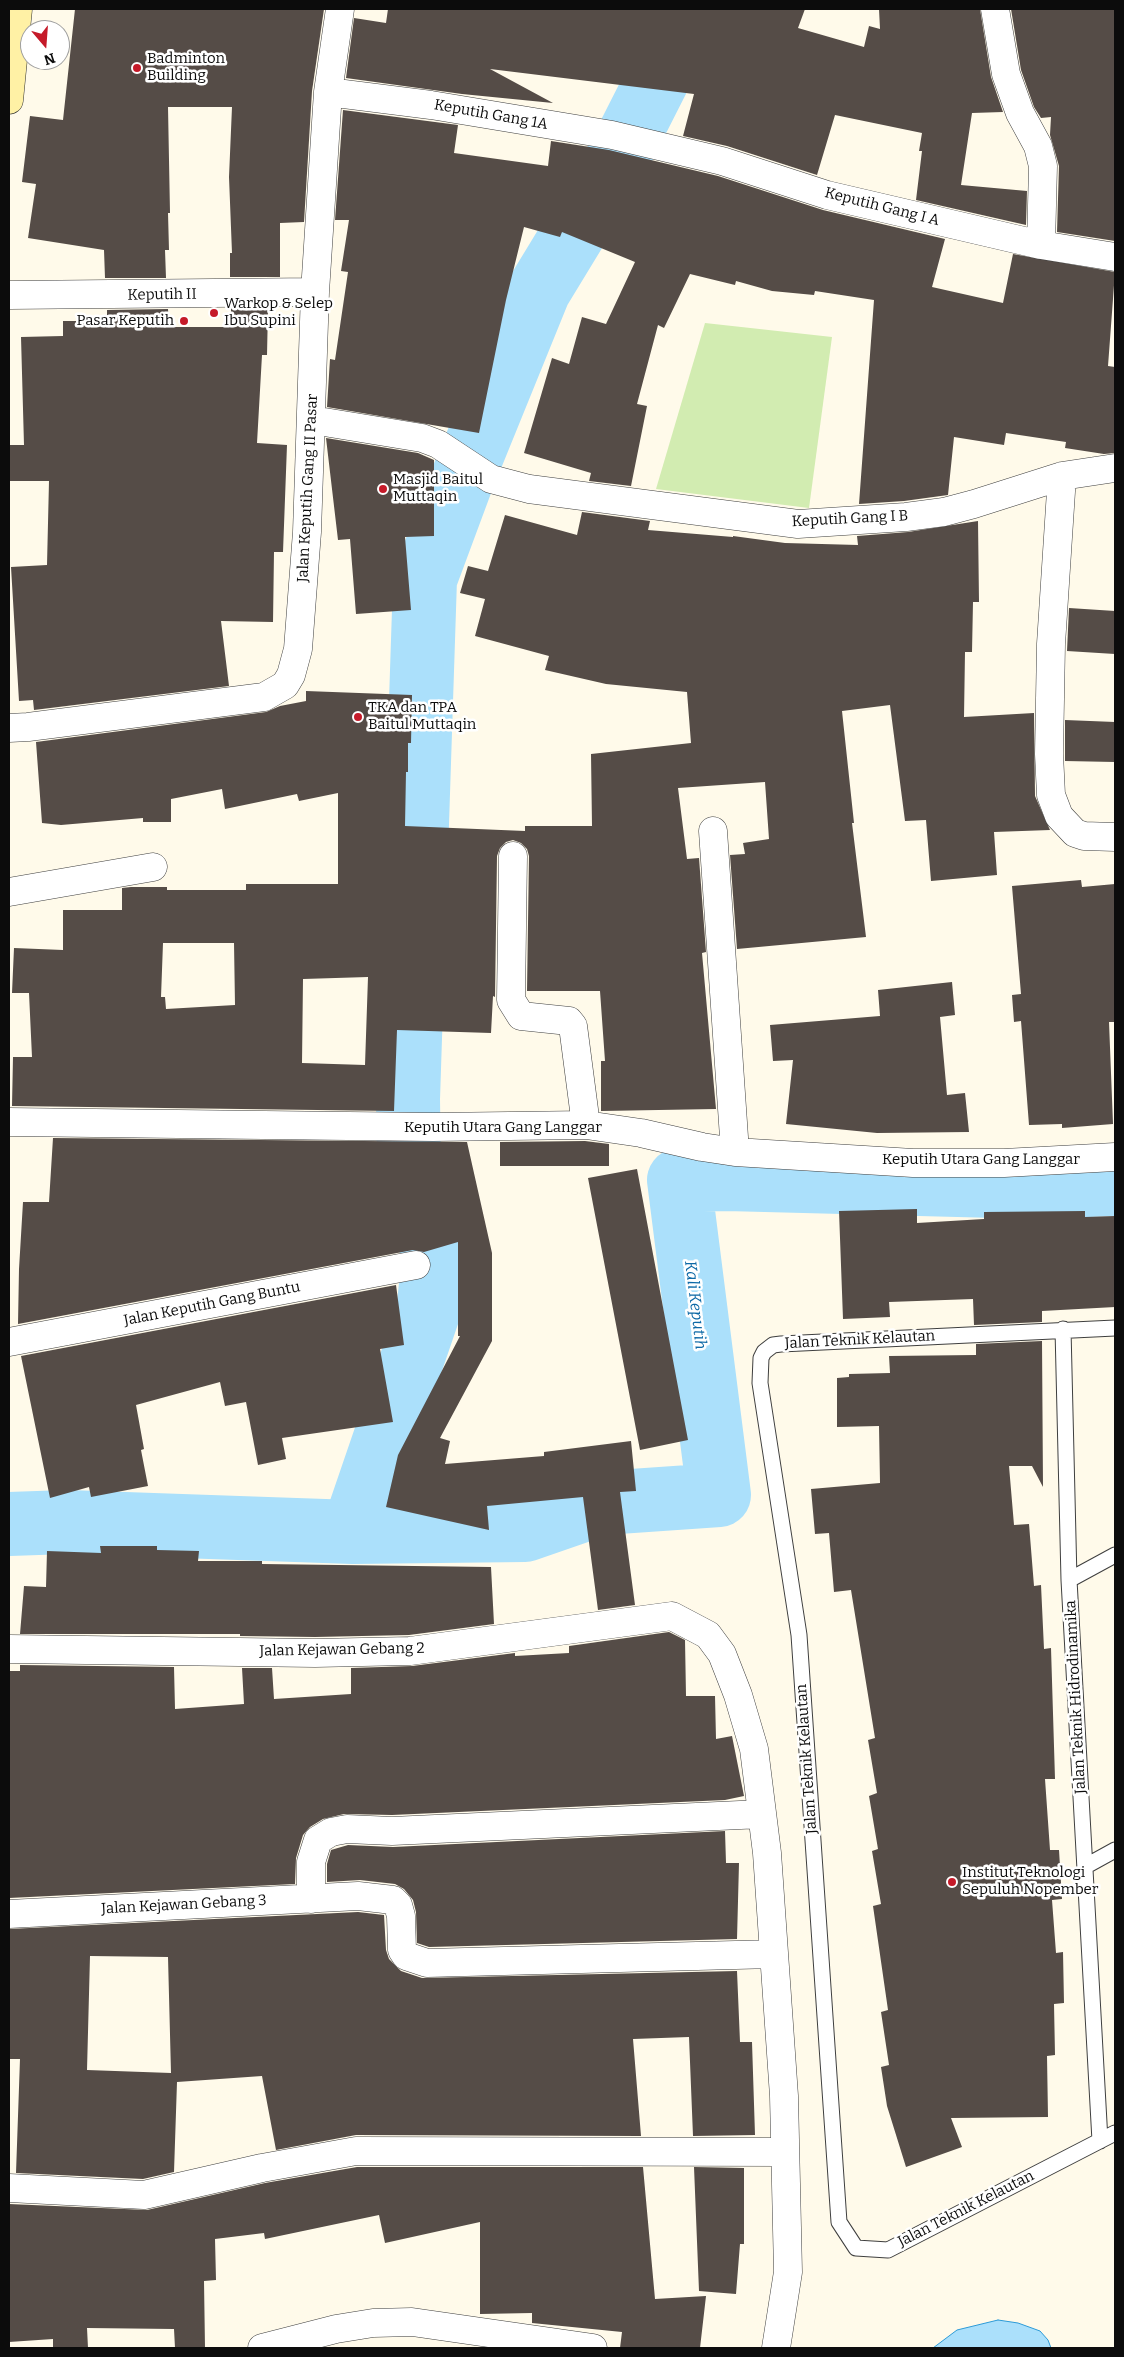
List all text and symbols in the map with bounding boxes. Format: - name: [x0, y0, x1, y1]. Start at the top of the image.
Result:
- north arrow: [20, 20, 70, 70]
- text: N: [42, 49, 57, 69]
- place label: Badminton Building: [147, 50, 225, 85]
- marker: Badminton Building: [131, 62, 143, 74]
- street label: Keputih Gang 1A: [433, 96, 549, 134]
- street label: Keputih Gang I A: [823, 184, 941, 230]
- street label: Keputih II: [127, 285, 197, 305]
- place label: Warkop & Selep Ibu Supini: [224, 295, 333, 330]
- marker: Warkop & Selep Ibu Supini: [208, 307, 220, 319]
- place label: Pasar Keputih: [77, 312, 174, 330]
- marker: Pasar Keputih: [178, 315, 190, 327]
- street label: Jalan Keputih Gang II Pasar: [294, 393, 322, 583]
- place label: Masjid Baitul Muttaqin: [393, 471, 483, 506]
- marker: Masjid Baitul Muttaqin: [377, 483, 389, 495]
- street label: Keputih Gang I B: [791, 507, 909, 531]
- place label: TKA dan TPA Baitul Muttaqin: [368, 699, 476, 734]
- marker: TKA dan TPA Baitul Muttaqin: [352, 711, 364, 723]
- street label: Keputih Utara Gang Langgar: [404, 1119, 602, 1137]
- street label: Keputih Utara Gang Langgar: [882, 1151, 1080, 1169]
- water label: Kali Keputih: [680, 1259, 710, 1351]
- street label: Jalan Keputih Gang Buntu: [122, 1278, 302, 1330]
- street label: Jalan Teknik Kelautan: [784, 1327, 936, 1353]
- street label: Jalan Teknik Hidrodinamika: [1062, 1600, 1090, 1794]
- street label: Jalan Kejawan Gebang 2: [259, 1640, 425, 1660]
- street label: Jalan Teknik Kelautan: [793, 1683, 821, 1835]
- place label: Institut Teknologi Sepuluh Nopember: [962, 1864, 1098, 1899]
- marker: Institut Teknologi Sepuluh Nopember: [946, 1876, 958, 1888]
- street label: Jalan Kejawan Gebang 3: [101, 1892, 267, 1918]
- street label: Jalan Teknik Kelautan: [895, 2167, 1037, 2251]

